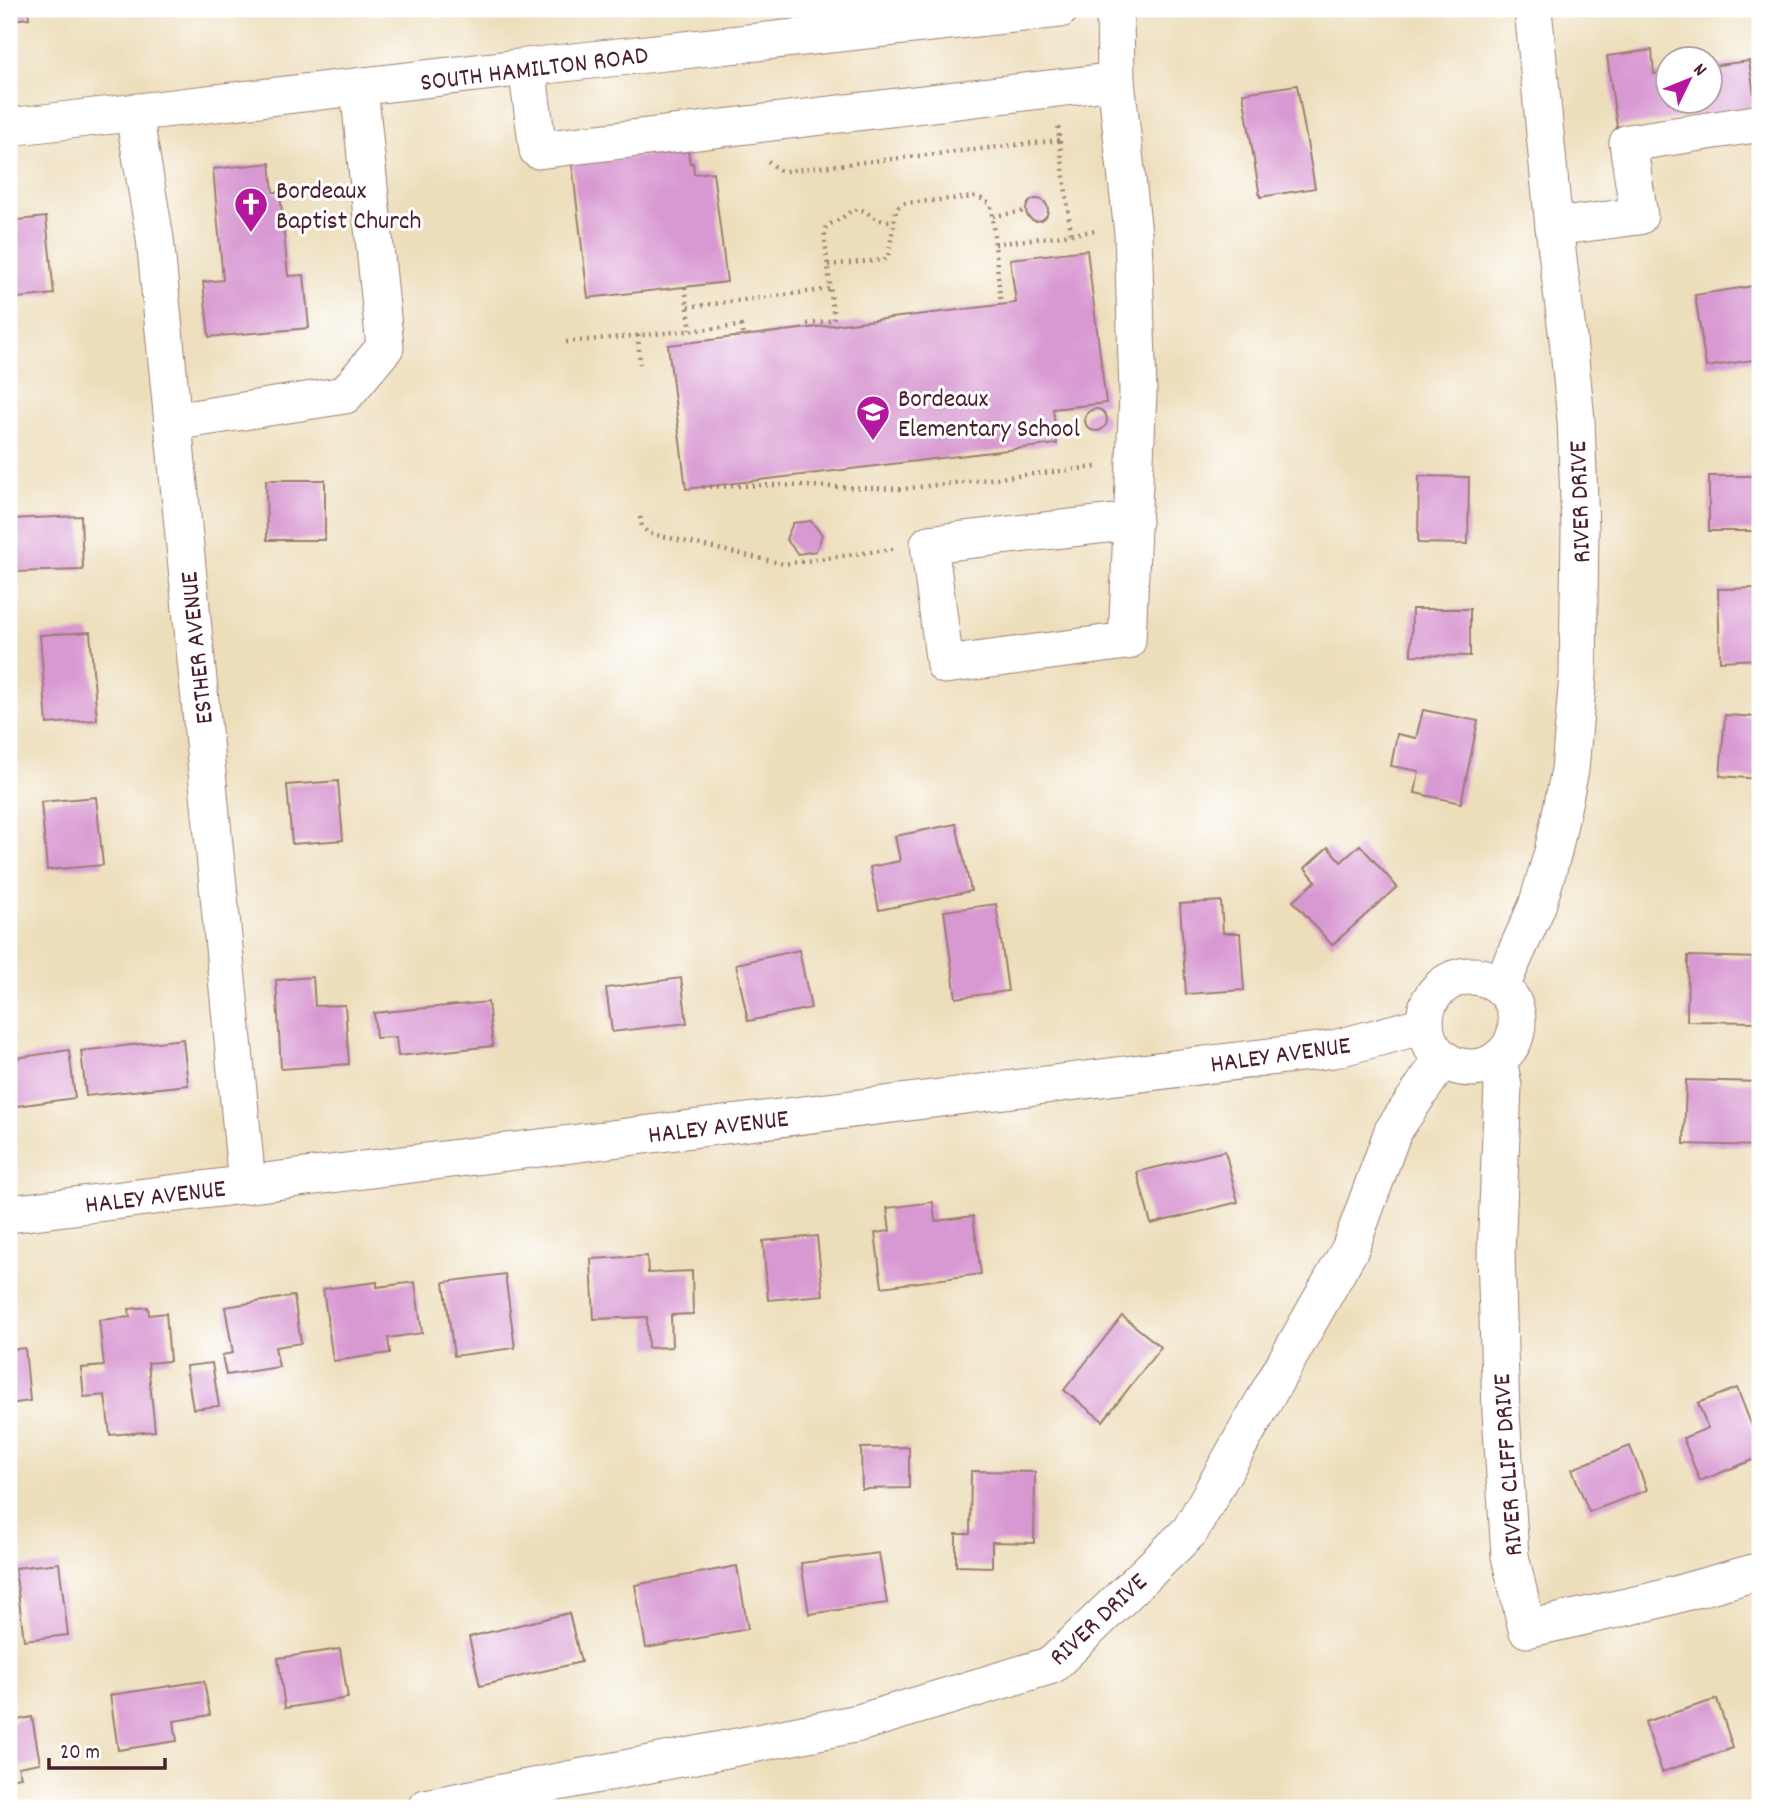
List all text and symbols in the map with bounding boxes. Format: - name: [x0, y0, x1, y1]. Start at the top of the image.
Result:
- street label: SOUTH HAMILTON ROAD: [418, 38, 651, 103]
- north arrow: [1654, 46, 1724, 116]
- text: N: [1686, 58, 1712, 83]
- place label: Bordeaux Baptist Church: [276, 174, 421, 241]
- church icon: Bordeaux Baptist Church: [232, 185, 270, 234]
- place label: Bordeaux Elementary School: [898, 382, 1080, 449]
- school or university icon: Bordeaux Elementary School: [854, 393, 892, 442]
- street label: RIVER DRIVE: [1561, 440, 1602, 564]
- street label: ESTHER AVENUE: [172, 569, 225, 726]
- street label: HALEY AVENUE: [1208, 1028, 1353, 1085]
- street label: HALEY AVENUE: [646, 1101, 791, 1155]
- street label: HALEY AVENUE: [83, 1171, 228, 1225]
- street label: RIVER CLIFF DRIVE: [1485, 1372, 1534, 1557]
- street label: RIVER DRIVE: [1042, 1565, 1157, 1676]
- scale bar: [49, 1726, 164, 1770]
- text: 20 m: [60, 1739, 100, 1769]

